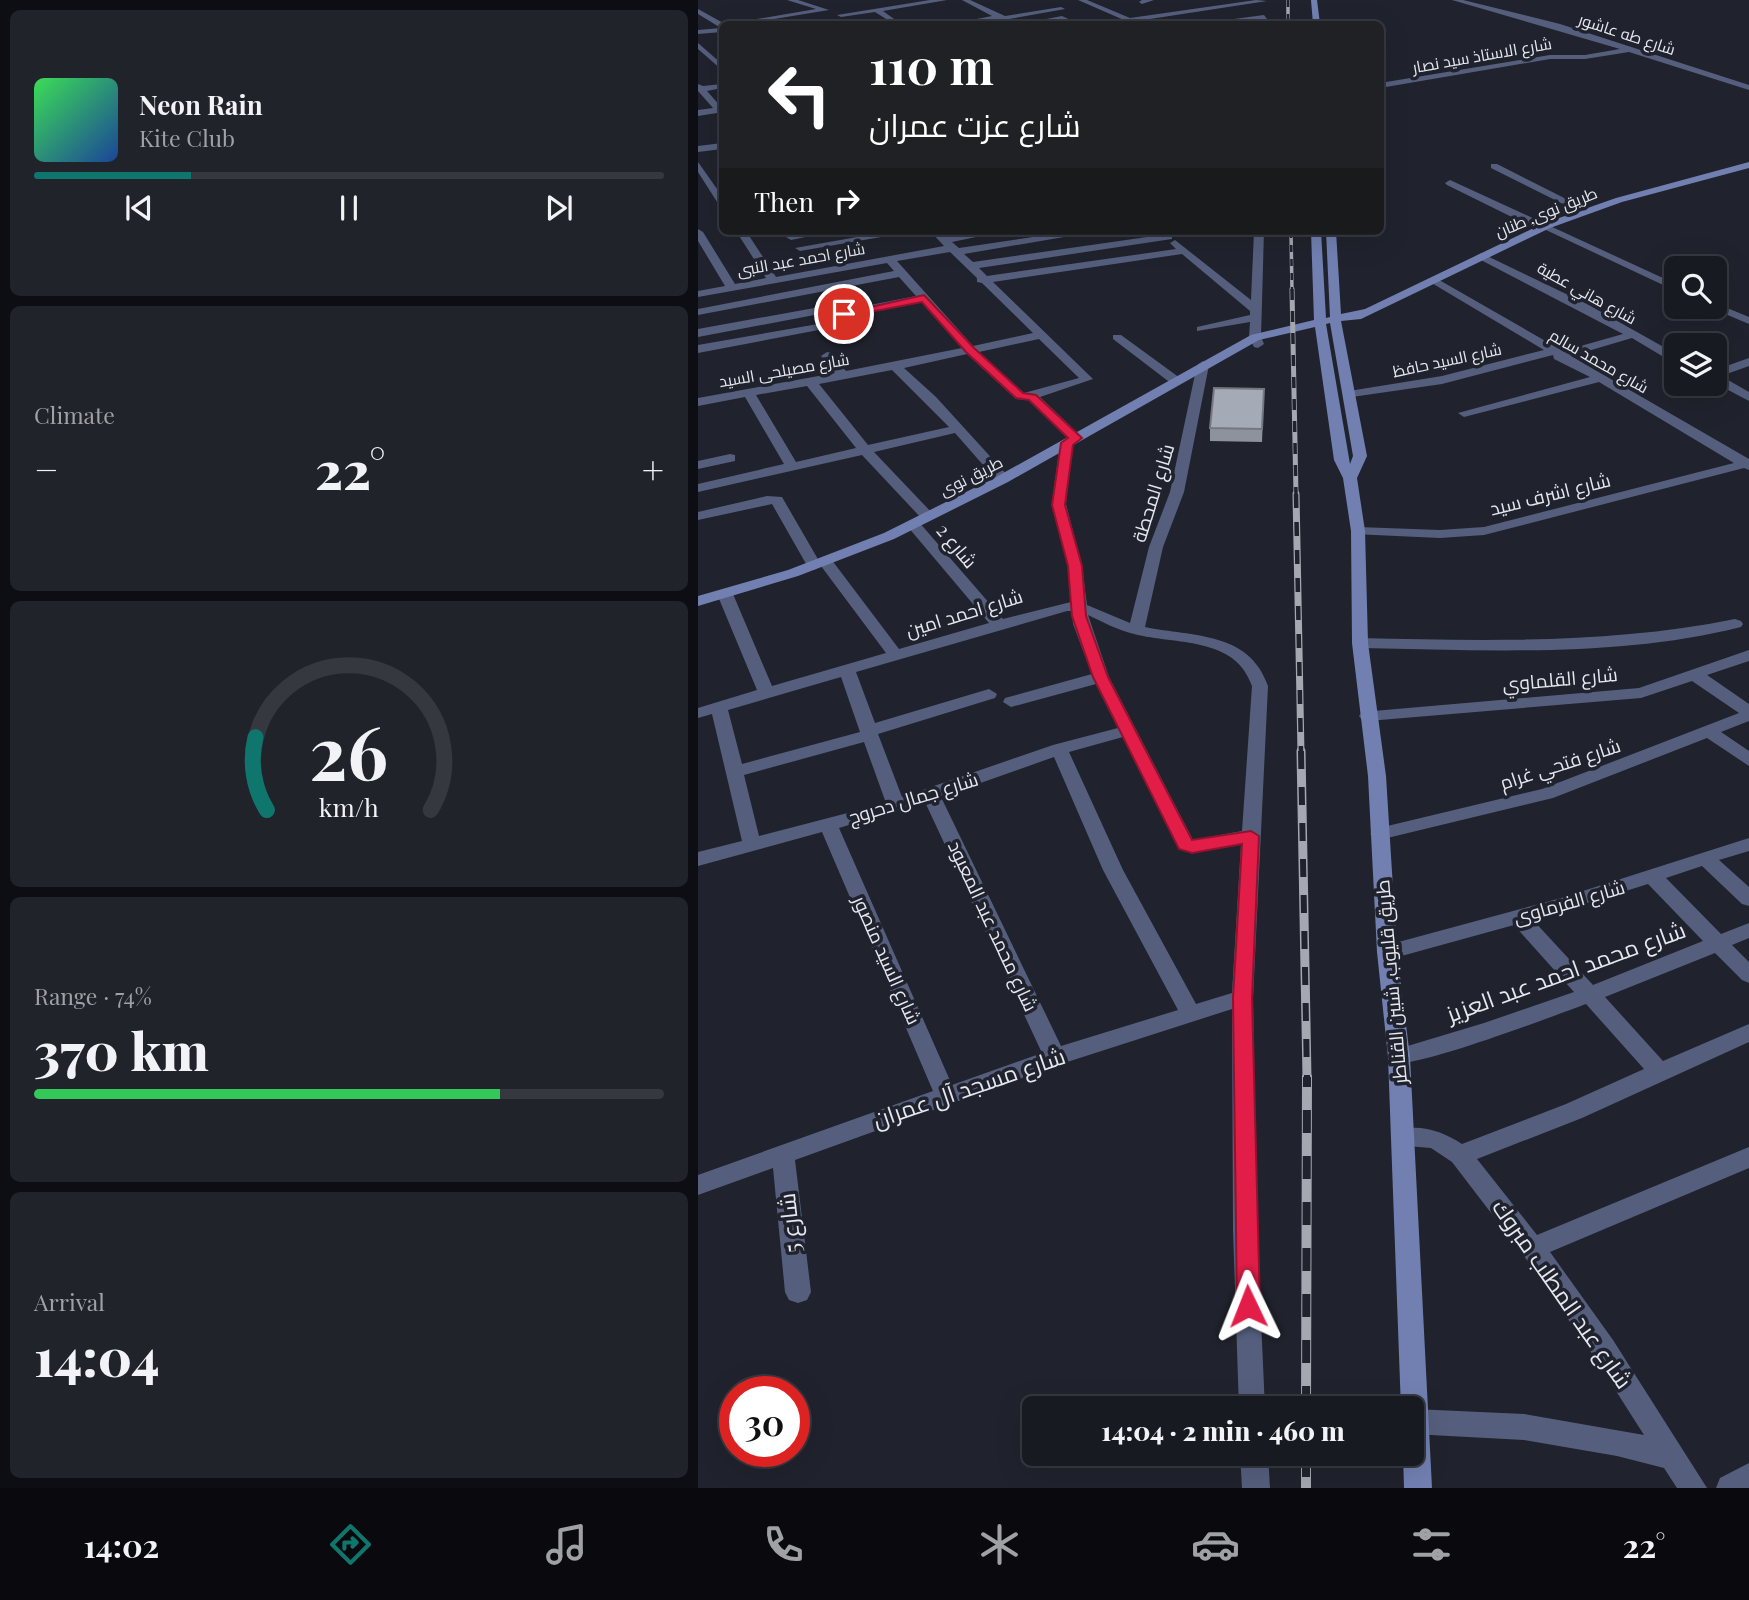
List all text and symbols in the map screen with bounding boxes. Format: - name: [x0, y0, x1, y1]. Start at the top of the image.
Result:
- street label: شارع طه عاشور: [1574, 8, 1678, 61]
- text: 110 m: [869, 32, 994, 97]
- street label: شارع الاستاذ سيد نصار: [1410, 32, 1554, 79]
- icon: left: [754, 49, 845, 140]
- text: Neon Rain: [139, 87, 263, 122]
- text: شارع عزت عمران: [869, 102, 1081, 145]
- text: Kite Club: [139, 122, 235, 153]
- street label: طريق نوى, طنان: [1492, 181, 1600, 243]
- icon: right: [828, 182, 866, 220]
- text: Then: [754, 184, 814, 219]
- icon: previous: [120, 189, 158, 227]
- icon: pause: [330, 189, 368, 227]
- icon: next: [540, 189, 578, 227]
- street label: شارع احمد عبد النبى: [735, 237, 867, 282]
- map controls: [1664, 256, 1727, 396]
- button: search: [1664, 256, 1727, 319]
- street label: شارع هاني عطية: [1532, 257, 1641, 332]
- pin: [814, 284, 874, 344]
- icon: arrive: [825, 295, 863, 333]
- street label: شارع محمد سالم: [1545, 324, 1653, 399]
- button: layers: [1664, 333, 1727, 396]
- street label: شارع السيد حافظ: [1391, 338, 1504, 383]
- street label: شارع مصيلحى السيد: [717, 348, 851, 393]
- text: Climate: [34, 399, 115, 430]
- text: 22°: [315, 434, 385, 503]
- street label: شارع المحطة: [1125, 440, 1181, 546]
- text: −: [34, 443, 59, 494]
- text: +: [642, 443, 664, 494]
- street label: طريق نوى: [936, 451, 1006, 501]
- street label: شارع اشرف سيد: [1487, 465, 1613, 523]
- street label: شارع 2: [930, 518, 984, 574]
- street label: شارع احمد امين: [902, 582, 1026, 644]
- street label: شارع القلماوي: [1501, 660, 1619, 699]
- text: 26: [310, 701, 388, 798]
- street label: شارع فتحي غرام: [1496, 731, 1624, 798]
- street label: شارع جمال دحروج: [844, 765, 982, 831]
- text: km/h: [319, 790, 379, 823]
- street label: شارع محمد عبد المعبود: [941, 836, 1045, 1016]
- street label: شارع الفرماوى: [1510, 873, 1628, 931]
- street label: طريق قليوب, شبين القناطر: [1368, 879, 1413, 1086]
- street label: شارع السيد منصور: [846, 890, 928, 1029]
- street label: شارع محمد احمد عبد العزيز: [1440, 913, 1690, 1031]
- text: Range · 74%: [34, 980, 152, 1011]
- text: 370 km: [34, 1015, 209, 1084]
- street label: شارع مسجد آل عمران: [868, 1039, 1069, 1136]
- street label: شارع 5: [770, 1192, 809, 1255]
- street label: شارع عبد المطلب مبروك: [1485, 1192, 1640, 1395]
- position arrow: [1211, 1269, 1285, 1343]
- text: Arrival: [34, 1286, 105, 1317]
- text: 14:04: [34, 1321, 159, 1390]
- speed limit sign: 30: [719, 1376, 810, 1467]
- text: 14:04 · 2 min · 460 m: [1101, 1413, 1345, 1448]
- icon: directions: [326, 1520, 375, 1569]
- icon: music: [542, 1520, 591, 1569]
- icon: phone: [759, 1520, 808, 1569]
- icon: climate: [975, 1520, 1024, 1569]
- icon: car: [1191, 1520, 1240, 1569]
- icon: filters: [1407, 1520, 1456, 1569]
- text: 14:02: [84, 1523, 159, 1566]
- text: 22°: [1623, 1523, 1665, 1566]

